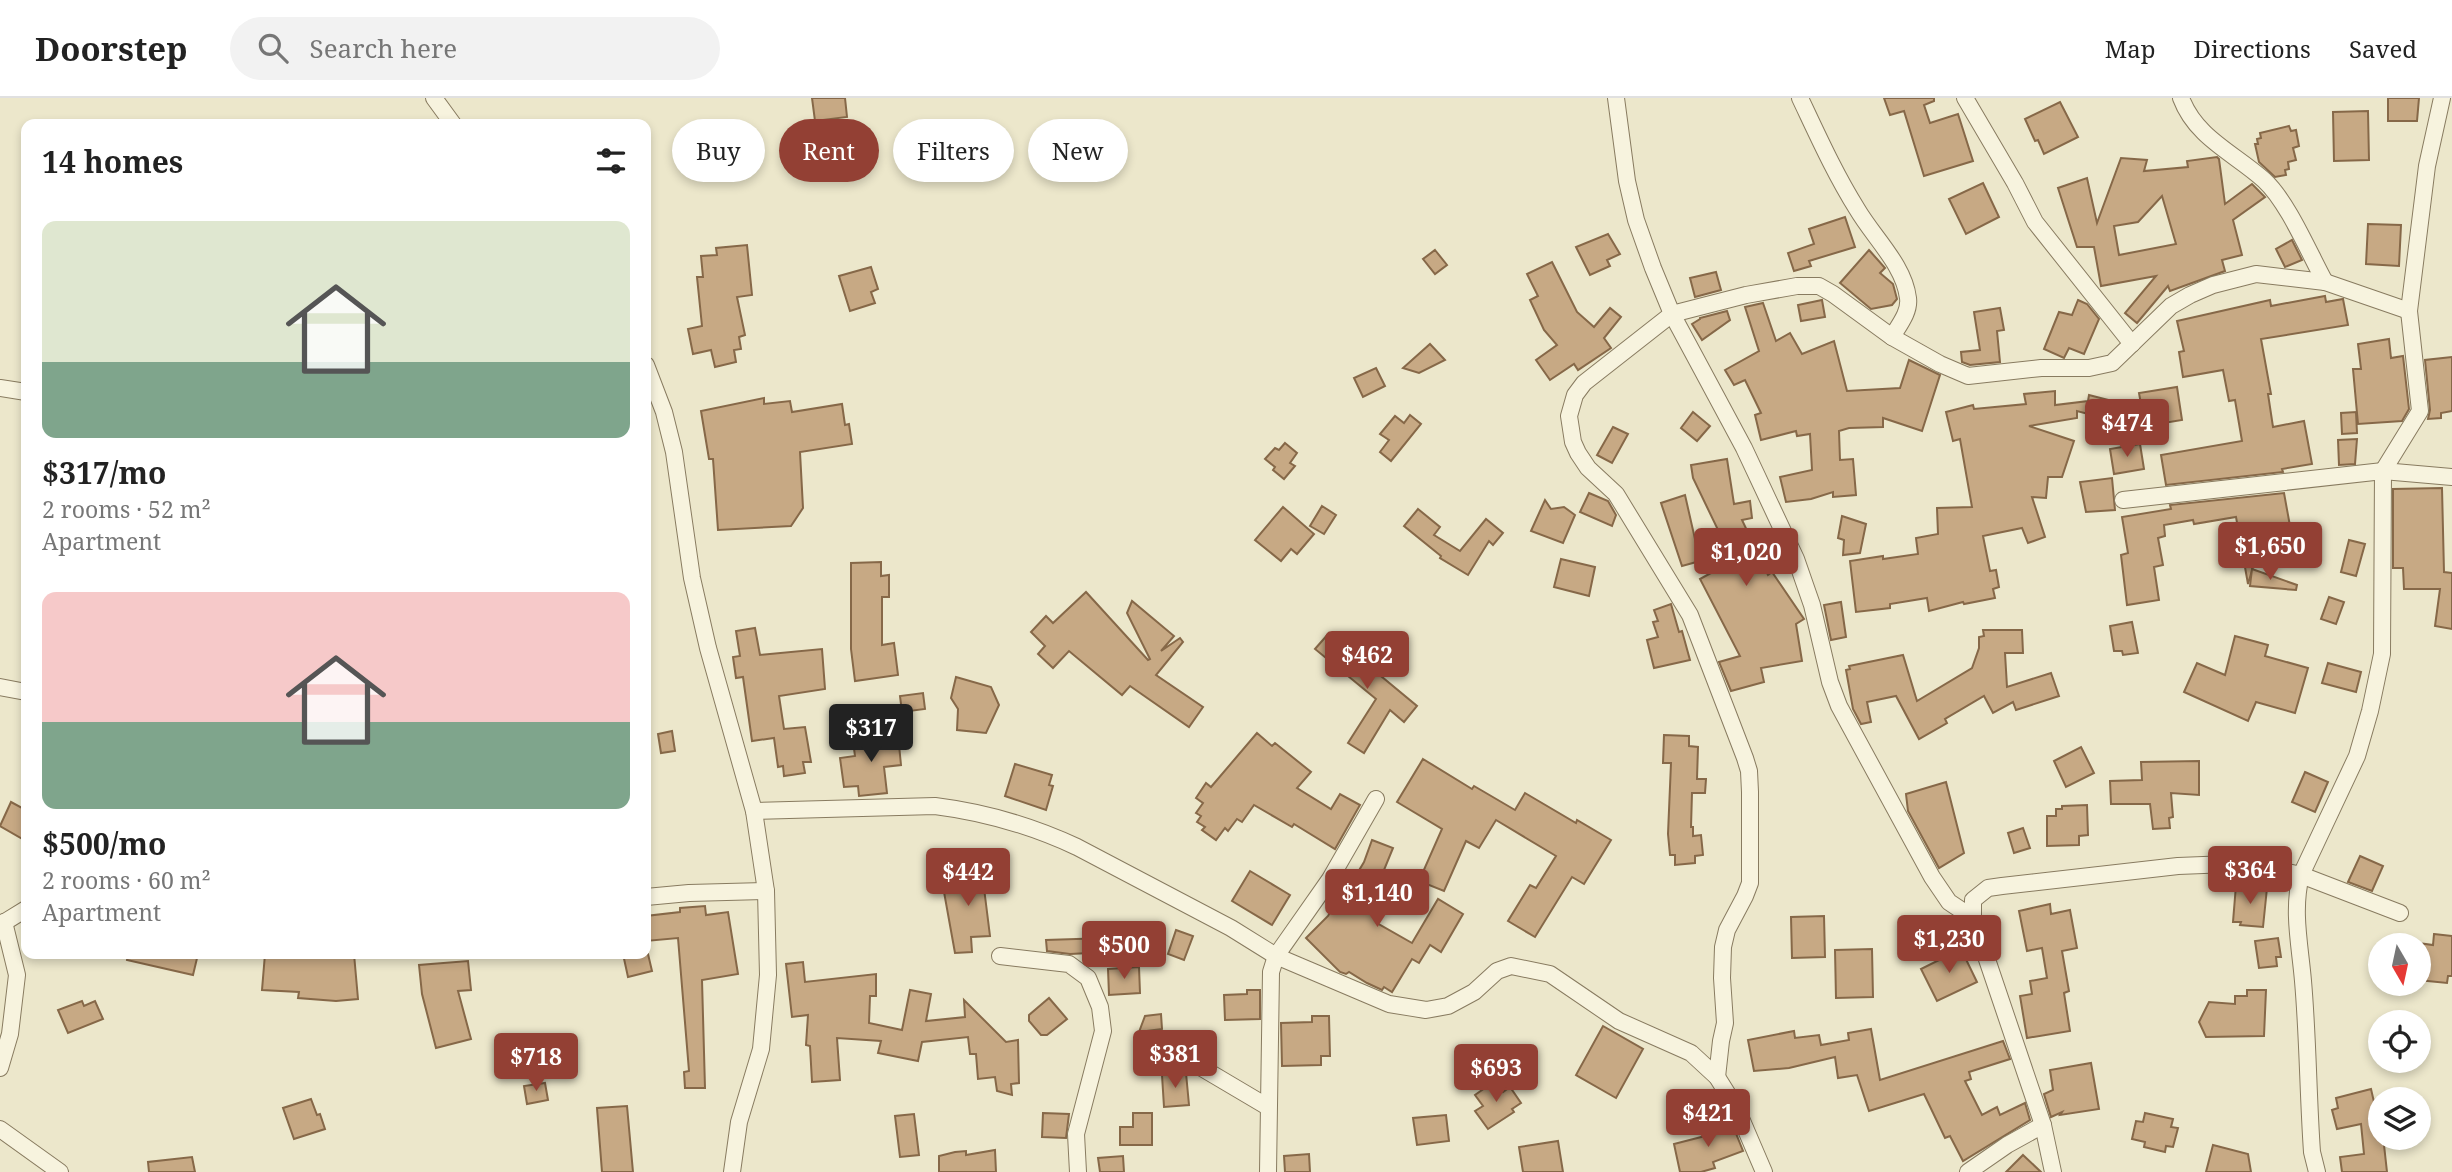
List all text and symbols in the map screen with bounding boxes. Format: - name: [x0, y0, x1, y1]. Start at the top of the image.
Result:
- search box: [230, 17, 720, 80]
- text: Doorstep: [35, 26, 188, 71]
- icon: search: [254, 29, 292, 67]
- text: Search here: [310, 30, 457, 66]
- text: Map: [2105, 32, 2156, 65]
- text: Directions: [2194, 32, 2311, 65]
- text: Saved: [2349, 32, 2417, 65]
- chip: Buy: [672, 119, 765, 182]
- chip: Rent: [779, 119, 879, 182]
- chip: Filters: [893, 119, 1014, 182]
- chip: New: [1028, 119, 1128, 182]
- text: 14 homes: [42, 141, 183, 182]
- icon: filters: [592, 142, 630, 180]
- icon: home: [273, 266, 399, 392]
- pin: $474: [2086, 400, 2168, 459]
- text: $474: [2101, 406, 2153, 438]
- text: $317/mo: [42, 452, 166, 493]
- text: 2 rooms · 52 m²: [42, 493, 211, 525]
- pin: $1,650: [2213, 522, 2327, 582]
- text: Apartment: [42, 525, 161, 557]
- pin: $1,020: [1689, 528, 1803, 588]
- text: $1,650: [2234, 529, 2306, 561]
- text: $1,020: [1710, 535, 1782, 567]
- pin: $462: [1326, 632, 1408, 691]
- icon: home: [273, 637, 399, 763]
- text: $462: [1341, 638, 1393, 670]
- pin: $317: [830, 704, 912, 764]
- text: $317: [845, 711, 897, 743]
- text: $500/mo: [42, 823, 166, 864]
- pin: $364: [2209, 846, 2291, 906]
- pin: $442: [927, 848, 1009, 908]
- text: $364: [2224, 853, 2276, 885]
- text: $442: [942, 855, 994, 887]
- text: 2 rooms · 60 m²: [42, 864, 211, 896]
- pin: $1,140: [1320, 870, 1434, 929]
- text: $1,140: [1341, 876, 1413, 908]
- text: Apartment: [42, 896, 161, 928]
- pin: $1,230: [1892, 916, 2006, 975]
- pin: $500: [1083, 922, 1165, 981]
- text: $1,230: [1913, 922, 1985, 954]
- text: $500: [1098, 928, 1150, 960]
- north arrow: [2368, 933, 2431, 996]
- map controls: [2368, 933, 2431, 1150]
- button: locate: [2368, 1010, 2431, 1073]
- pin: $381: [1134, 1030, 1216, 1090]
- pin: $718: [495, 1034, 577, 1093]
- text: $381: [1149, 1037, 1201, 1069]
- text: $718: [510, 1040, 562, 1072]
- pin: $693: [1455, 1044, 1537, 1104]
- text: $693: [1470, 1051, 1522, 1083]
- button: layers: [2368, 1087, 2431, 1150]
- pin: $421: [1667, 1090, 1749, 1149]
- text: $421: [1682, 1096, 1734, 1128]

